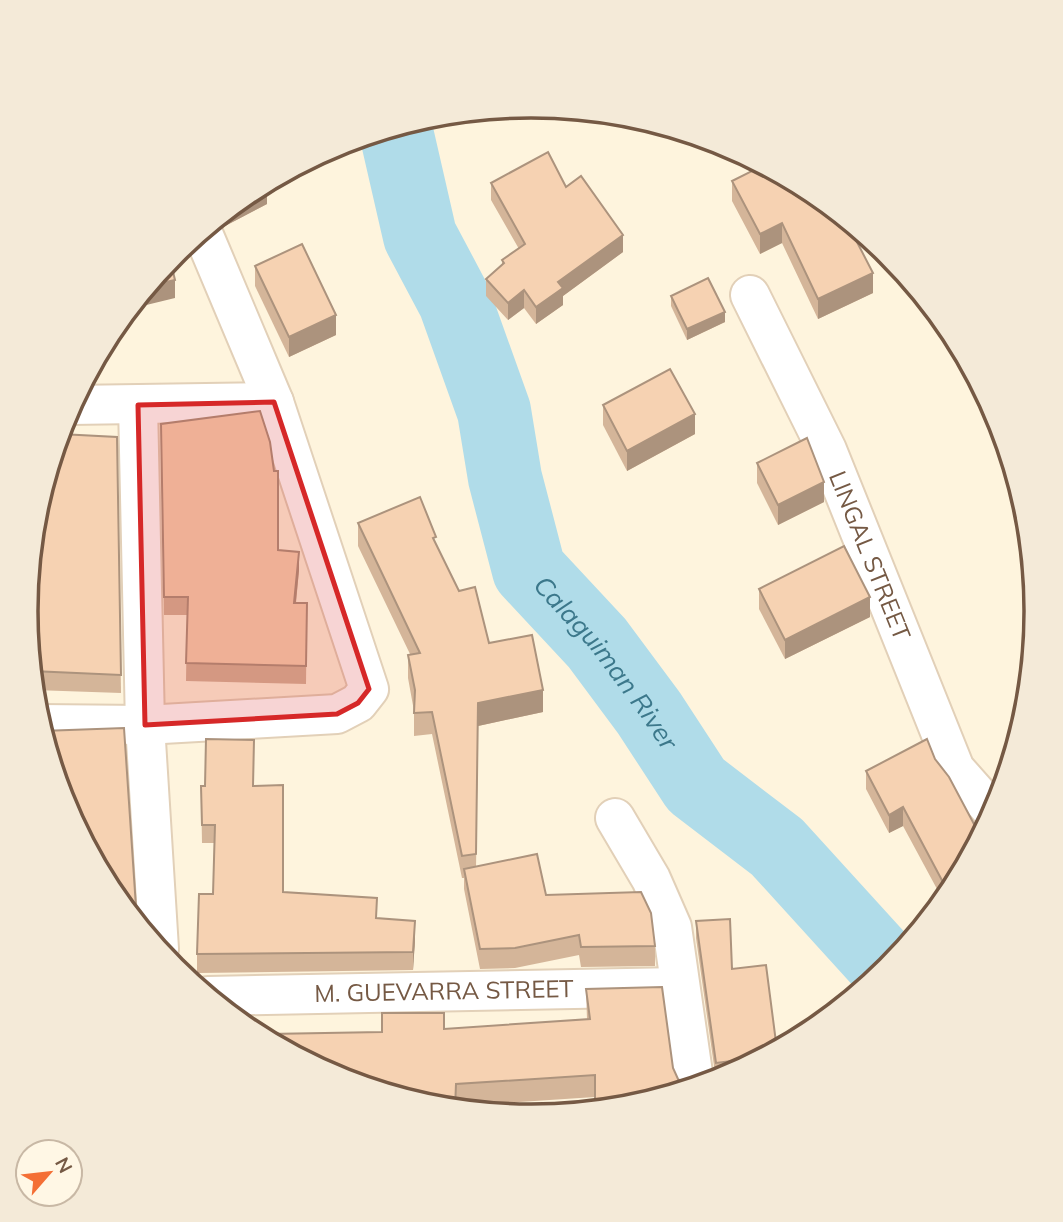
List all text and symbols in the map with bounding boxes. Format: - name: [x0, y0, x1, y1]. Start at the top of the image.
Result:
- street label: LINGAL STREET: [823, 466, 918, 645]
- water label: Calaguiman River: [527, 569, 686, 757]
- street label: M. GUEVARRA STREET: [314, 973, 574, 1008]
- north arrow: [14, 1138, 84, 1208]
- text: N: [50, 1153, 78, 1177]

